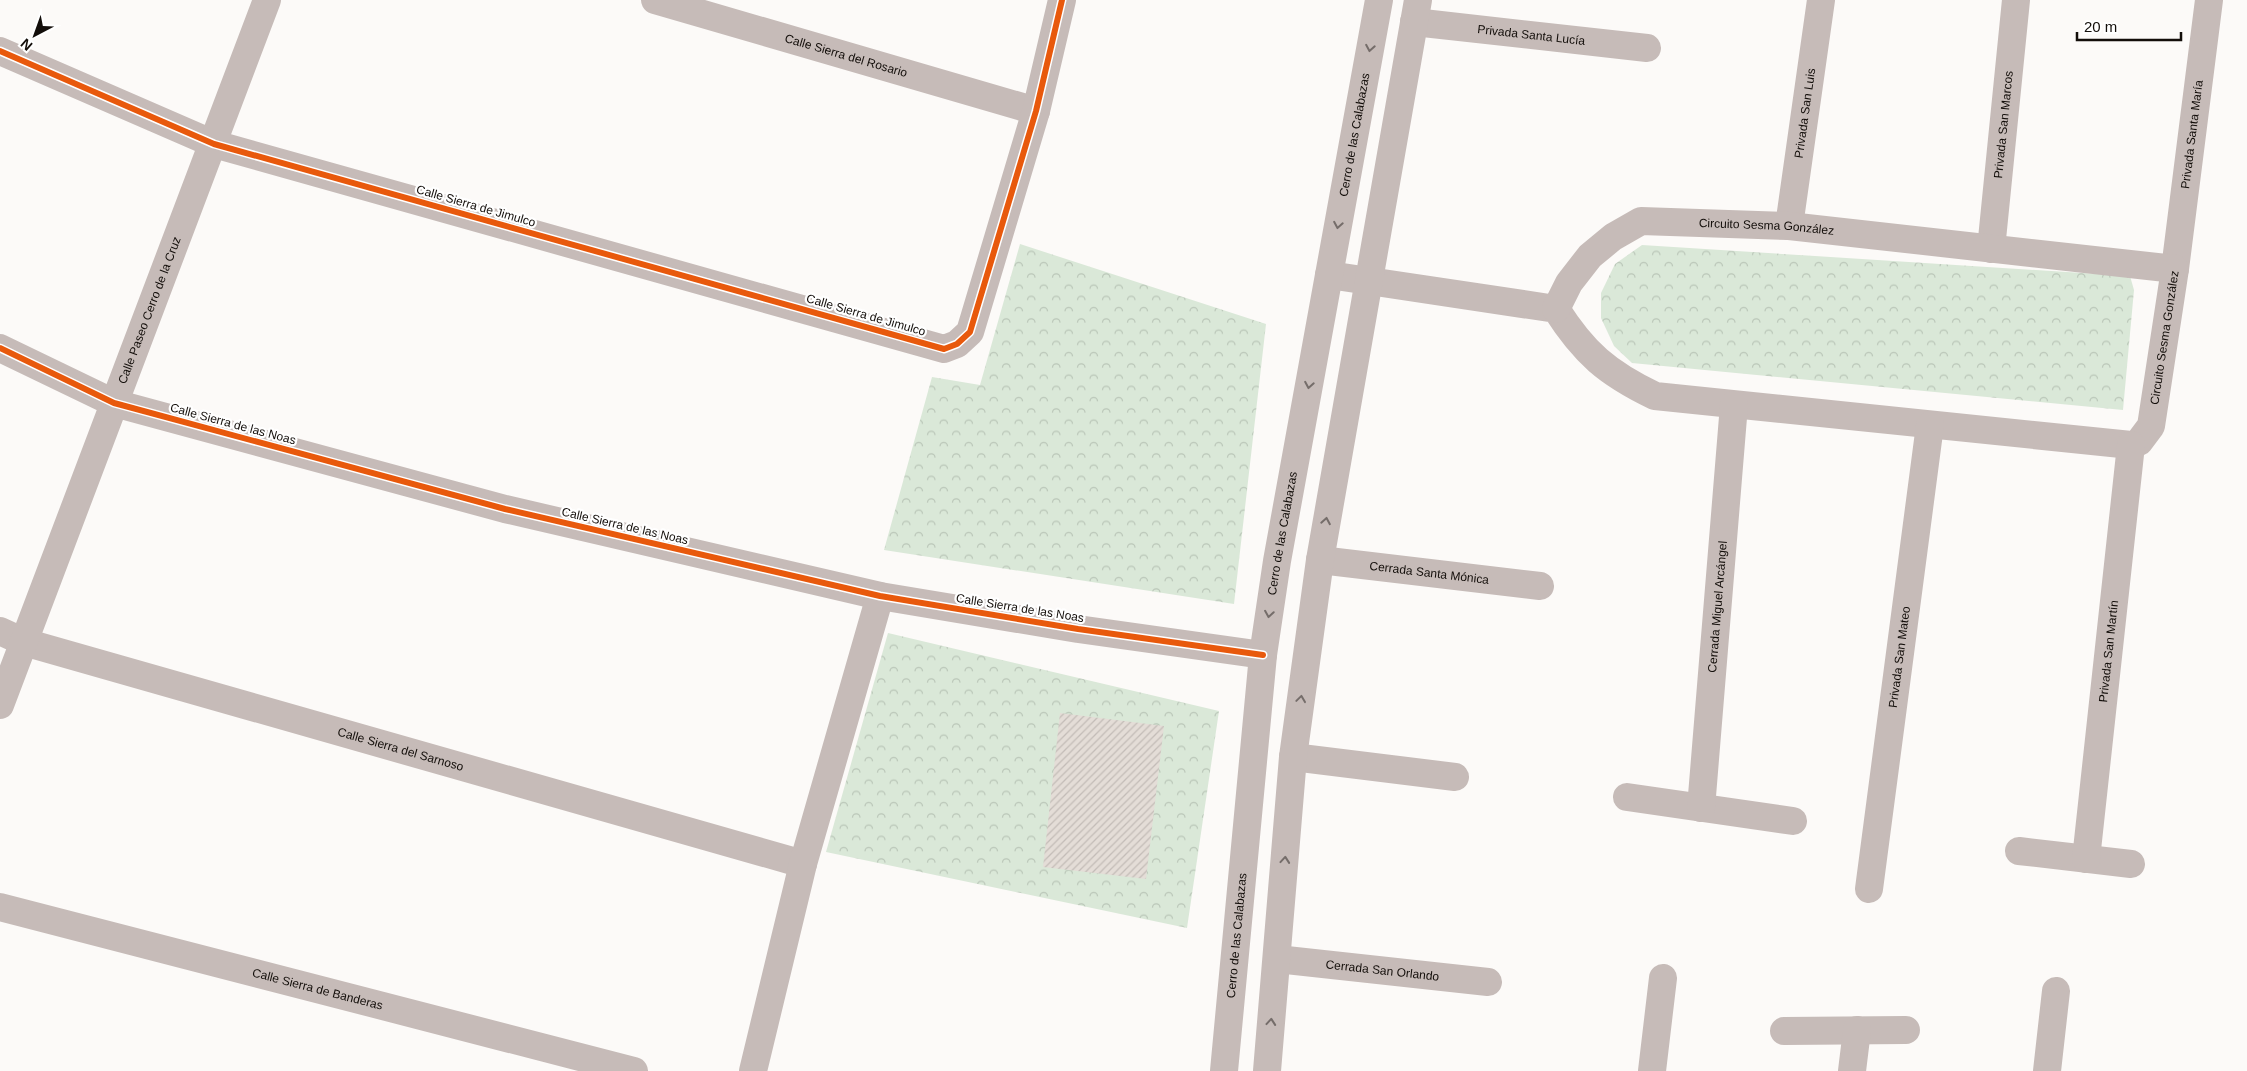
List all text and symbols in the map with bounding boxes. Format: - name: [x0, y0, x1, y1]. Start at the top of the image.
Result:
- north arrow: [10, 10, 60, 60]
- scale bar: [2077, 10, 2181, 42]
- text: 20 m: [2084, 18, 2117, 35]
- street label: Privada Santa Lucía: [1477, 22, 1586, 48]
- street label: Calle Sierra del Rosario: [783, 31, 909, 80]
- text: N: [17, 35, 36, 54]
- one-way arrow: [1365, 44, 1376, 52]
- street label: Privada San Luis: [1792, 67, 1818, 159]
- street label: Privada San Marcos: [1991, 70, 2016, 179]
- street label: Cerro de las Calabazas: [1336, 72, 1373, 198]
- street label: Privada Santa María: [2178, 79, 2206, 190]
- street label: Calle Sierra de Jimulco: [415, 182, 538, 230]
- street label: Circuito Sesma González: [1699, 216, 1835, 238]
- one-way arrow: [1333, 221, 1343, 229]
- street label: Calle Paseo Cerro de la Cruz: [115, 235, 184, 386]
- street label: Circuito Sesma González: [2147, 270, 2182, 406]
- street label: Calle Sierra de Jimulco: [805, 291, 928, 339]
- one-way arrow: [1304, 381, 1315, 389]
- street label: Calle Sierra de las Noas: [169, 400, 297, 448]
- street label: Cerro de las Calabazas: [1265, 470, 1300, 596]
- street label: Calle Sierra de las Noas: [560, 505, 690, 547]
- one-way arrow: [1321, 516, 1331, 525]
- street label: Cerrada Miguel Arcángel: [1705, 540, 1730, 673]
- street label: Cerrada Santa Mónica: [1369, 559, 1490, 587]
- street label: Calle Sierra de las Noas: [955, 591, 1085, 625]
- street label: Privada San Martín: [2096, 599, 2121, 703]
- street label: Privada San Mateo: [1886, 605, 1913, 709]
- one-way arrow: [1265, 610, 1275, 618]
- one-way arrow: [1295, 695, 1306, 703]
- street label: Calle Sierra del Sarnoso: [336, 725, 465, 774]
- one-way arrow: [1279, 856, 1290, 864]
- street label: Cerro de las Calabazas: [1224, 872, 1250, 999]
- street label: Cerrada San Orlando: [1325, 957, 1440, 984]
- street label: Calle Sierra de Banderas: [251, 966, 384, 1013]
- one-way arrow: [1266, 1018, 1277, 1026]

